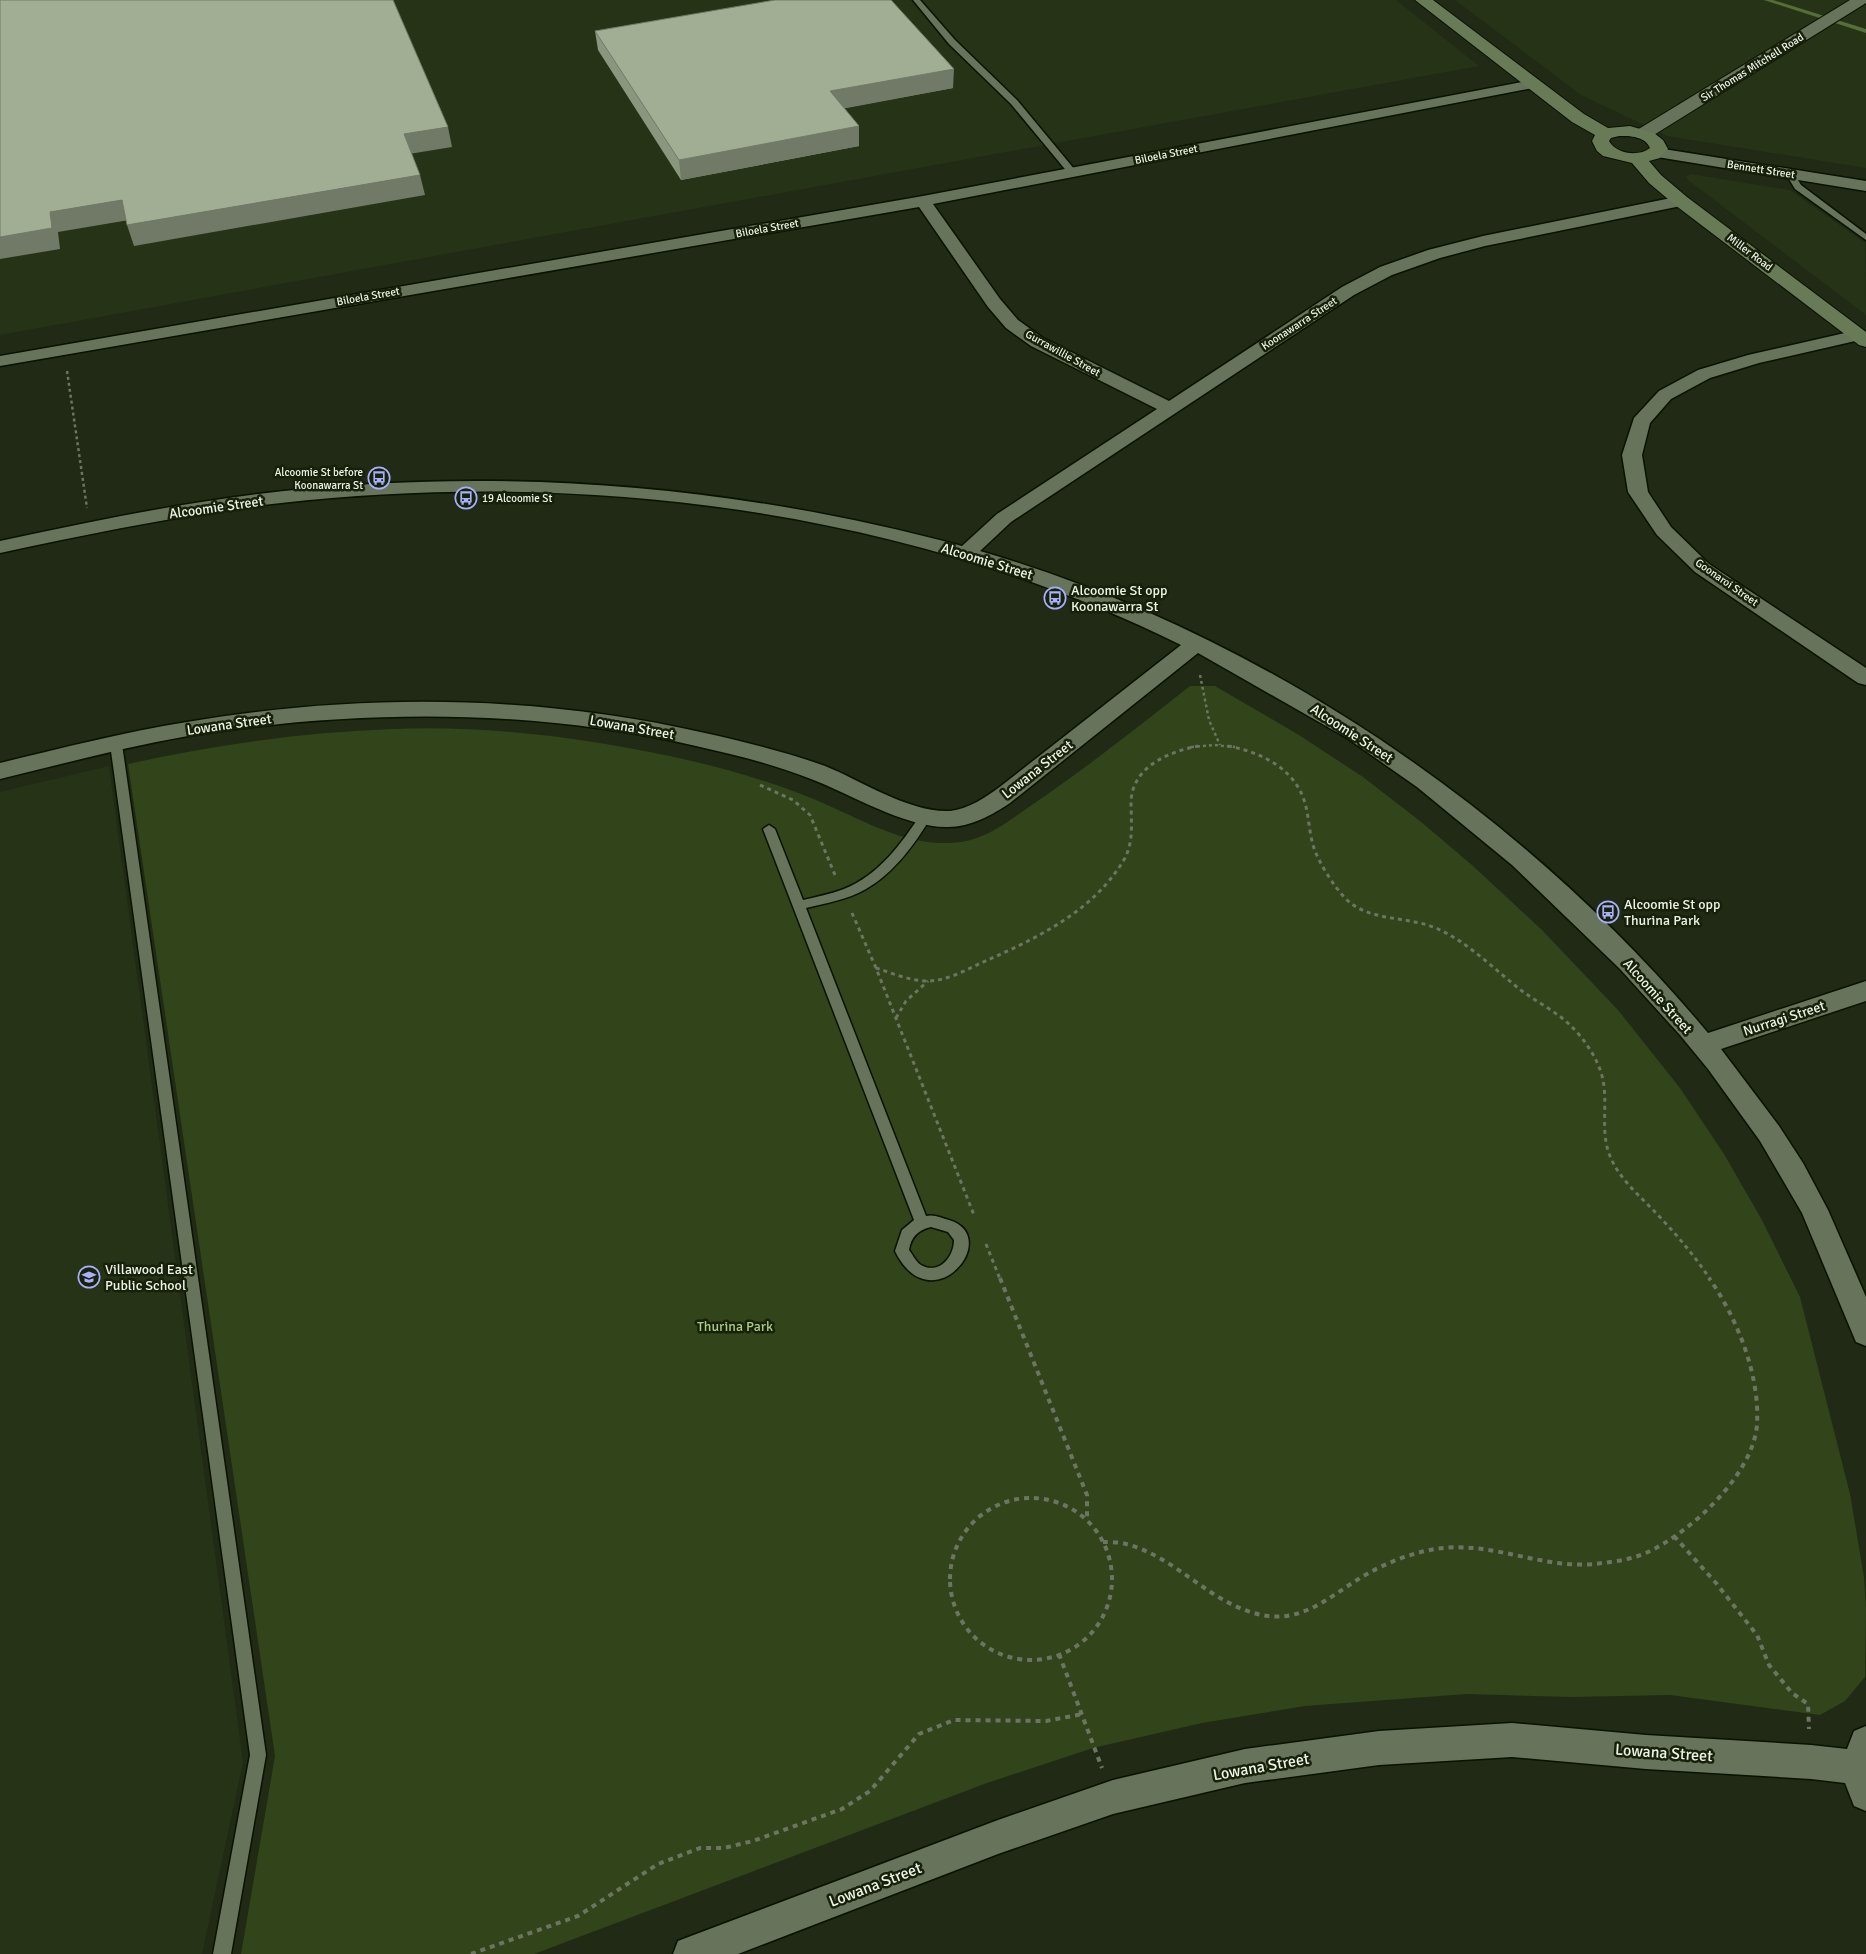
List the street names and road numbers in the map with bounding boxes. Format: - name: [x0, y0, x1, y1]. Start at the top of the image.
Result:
- street label: Sir Thomas Mitchell Road: [1698, 30, 1806, 104]
- street label: Biloela Street: [1133, 142, 1199, 167]
- street label: Bennett Street: [1726, 158, 1796, 181]
- street label: Biloela Street: [734, 217, 800, 240]
- street label: Miller Road: [1724, 231, 1775, 274]
- street label: Biloela Street: [335, 285, 401, 308]
- street label: Koonawarra Street: [1259, 294, 1340, 353]
- street label: Gurrawillie Street: [1023, 328, 1103, 379]
- street label: Alcoomie Street: [168, 492, 264, 523]
- street label: Alcoomie Street: [939, 539, 1035, 584]
- street label: Goonaroi Street: [1693, 556, 1761, 609]
- street label: Alcoomie Street: [1307, 700, 1396, 766]
- street label: Lowana Street: [186, 710, 273, 739]
- street label: Lowana Street: [588, 712, 676, 743]
- street label: Lowana Street: [998, 736, 1076, 802]
- street label: Alcoomie Street: [1620, 955, 1696, 1037]
- street label: Nurragi Street: [1741, 997, 1827, 1040]
- street label: Lowana Street: [1615, 1740, 1714, 1766]
- street label: Lowana Street: [1211, 1749, 1311, 1785]
- street label: Lowana Street: [826, 1858, 925, 1912]

